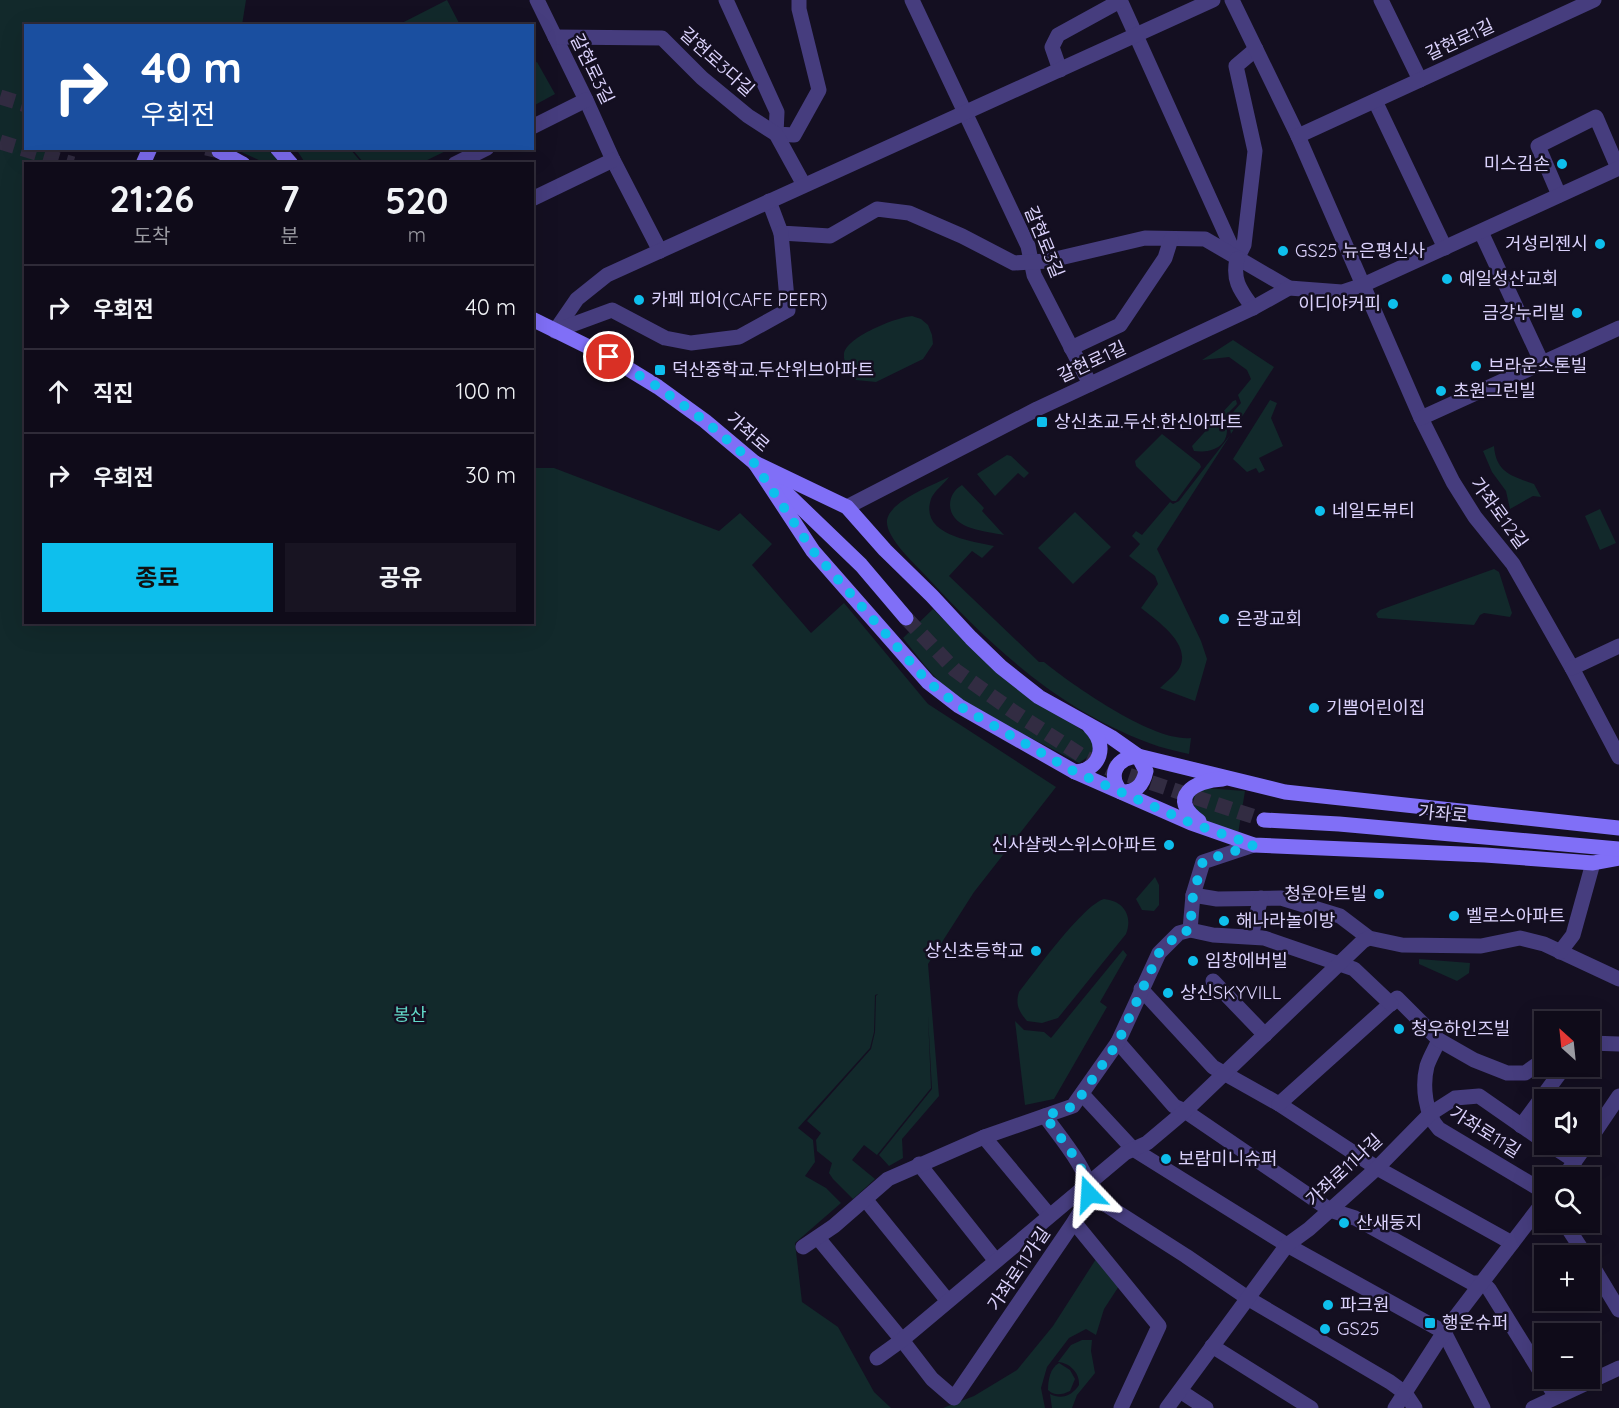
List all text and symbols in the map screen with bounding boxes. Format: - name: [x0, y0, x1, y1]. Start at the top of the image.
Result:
- street label: 갈현로1길: [1422, 14, 1498, 65]
- street label: 갈현로3다길: [675, 22, 759, 101]
- street label: 갈현로3길: [566, 30, 619, 108]
- text: 40 m: [141, 41, 242, 94]
- icon: right: [42, 48, 120, 126]
- text: 우회전: [141, 97, 216, 131]
- place label: 미스김손: [1484, 152, 1550, 175]
- marker: 미스김손: [1555, 157, 1569, 171]
- text: 21:26: [110, 176, 194, 221]
- text: 7: [280, 176, 300, 221]
- text: 520: [385, 178, 448, 223]
- street label: 갈현로3길: [1020, 202, 1069, 281]
- text: m: [408, 222, 426, 247]
- text: 도착: [134, 223, 170, 248]
- text: 분: [280, 223, 299, 248]
- place label: 거성리젠시: [1505, 232, 1588, 255]
- marker: 거성리젠시: [1593, 237, 1607, 251]
- place label: GS25 뉴은평신사: [1295, 239, 1426, 262]
- marker: GS25 뉴은평신사: [1276, 244, 1290, 258]
- place label: 예일성산교회: [1459, 267, 1558, 290]
- marker: 예일성산교회: [1440, 272, 1454, 286]
- place label: 카페 피어(CAFE PEER): [651, 288, 828, 311]
- icon: right: [42, 291, 75, 324]
- place label: 이디야커피: [1298, 292, 1381, 315]
- text: 40 m: [465, 293, 516, 321]
- marker: 카페 피어(CAFE PEER): [632, 293, 646, 307]
- text: 우회전: [93, 295, 154, 323]
- marker: 이디야커피: [1386, 297, 1400, 311]
- place label: 금강누리빌: [1482, 301, 1565, 324]
- marker: 금강누리빌: [1570, 306, 1584, 320]
- pin: [583, 331, 634, 382]
- street label: 갈현로1길: [1054, 336, 1130, 387]
- icon: arrive: [592, 340, 625, 373]
- place label: 브라운스톤빌: [1488, 354, 1587, 377]
- place label: 덕산중학교.두산위브아파트: [672, 358, 874, 381]
- marker: 브라운스톤빌: [1469, 359, 1483, 373]
- marker: 덕산중학교.두산위브아파트: [653, 363, 667, 377]
- icon: ahead: [42, 375, 75, 408]
- text: 100 m: [456, 377, 516, 405]
- text: 직진: [93, 379, 133, 407]
- place label: 초원그린빌: [1453, 379, 1536, 402]
- marker: 초원그린빌: [1434, 384, 1448, 398]
- street label: 가좌로: [722, 407, 775, 457]
- place label: 상신초교.두산.한신아파트: [1054, 410, 1243, 433]
- marker: 상신초교.두산.한신아파트: [1035, 415, 1049, 429]
- icon: right: [42, 459, 75, 492]
- text: 30 m: [465, 461, 516, 489]
- text: 우회전: [93, 463, 154, 491]
- street label: 가좌로12길: [1466, 472, 1533, 553]
- place label: 네일도뷰티: [1332, 499, 1415, 522]
- marker: 네일도뷰티: [1313, 504, 1327, 518]
- button: 종료: [42, 543, 273, 612]
- button: 공유: [285, 543, 516, 612]
- place label: 은광교회: [1236, 607, 1302, 630]
- marker: 은광교회: [1217, 612, 1231, 626]
- place label: 기쁨어린이집: [1326, 696, 1425, 719]
- marker: 기쁨어린이집: [1307, 701, 1321, 715]
- street label: 가좌로: [1417, 800, 1469, 827]
- place label: 신사샬렛스위스아파트: [991, 833, 1157, 856]
- marker: 신사샬렛스위스아파트: [1162, 838, 1176, 852]
- place label: 청운아트빌: [1284, 882, 1367, 905]
- marker: 청운아트빌: [1372, 887, 1386, 901]
- place label: 벨로스아파트: [1466, 904, 1565, 927]
- place label: 해나라놀이방: [1236, 909, 1335, 932]
- marker: 벨로스아파트: [1447, 909, 1461, 923]
- marker: 해나라놀이방: [1217, 914, 1231, 928]
- place label: 상신초등학교: [925, 939, 1024, 962]
- marker: 상신초등학교: [1029, 944, 1043, 958]
- place label: 임창에버빌: [1205, 949, 1288, 972]
- marker: 임창에버빌: [1186, 954, 1200, 968]
- place label: 상신SKYVILL: [1180, 981, 1282, 1004]
- marker: 상신SKYVILL: [1161, 986, 1175, 1000]
- park label: 봉산: [393, 1003, 427, 1026]
- north arrow: [1534, 1011, 1600, 1077]
- map controls: [1534, 1011, 1600, 1389]
- place label: 청우하인즈빌: [1411, 1017, 1510, 1040]
- marker: 청우하인즈빌: [1392, 1022, 1406, 1036]
- button: sound: [1534, 1089, 1600, 1155]
- street label: 가좌로11길: [1445, 1101, 1525, 1162]
- street label: 가좌로11나길: [1301, 1128, 1387, 1211]
- place label: 보람미니슈퍼: [1178, 1147, 1277, 1170]
- marker: 보람미니슈퍼: [1159, 1152, 1173, 1166]
- position arrow: [1057, 1162, 1121, 1226]
- button: search: [1534, 1167, 1600, 1233]
- place label: 산새둥지: [1356, 1211, 1422, 1234]
- marker: 산새둥지: [1337, 1216, 1351, 1230]
- street label: 가좌로11가길: [982, 1222, 1055, 1315]
- button: +: [1534, 1245, 1600, 1311]
- place label: 파크원: [1340, 1293, 1390, 1316]
- marker: 파크원: [1321, 1298, 1335, 1312]
- place label: 행운슈퍼: [1442, 1311, 1508, 1334]
- marker: 행운슈퍼: [1423, 1316, 1437, 1330]
- place label: GS25: [1337, 1317, 1379, 1340]
- marker: GS25: [1318, 1322, 1332, 1336]
- button: −: [1534, 1323, 1600, 1389]

